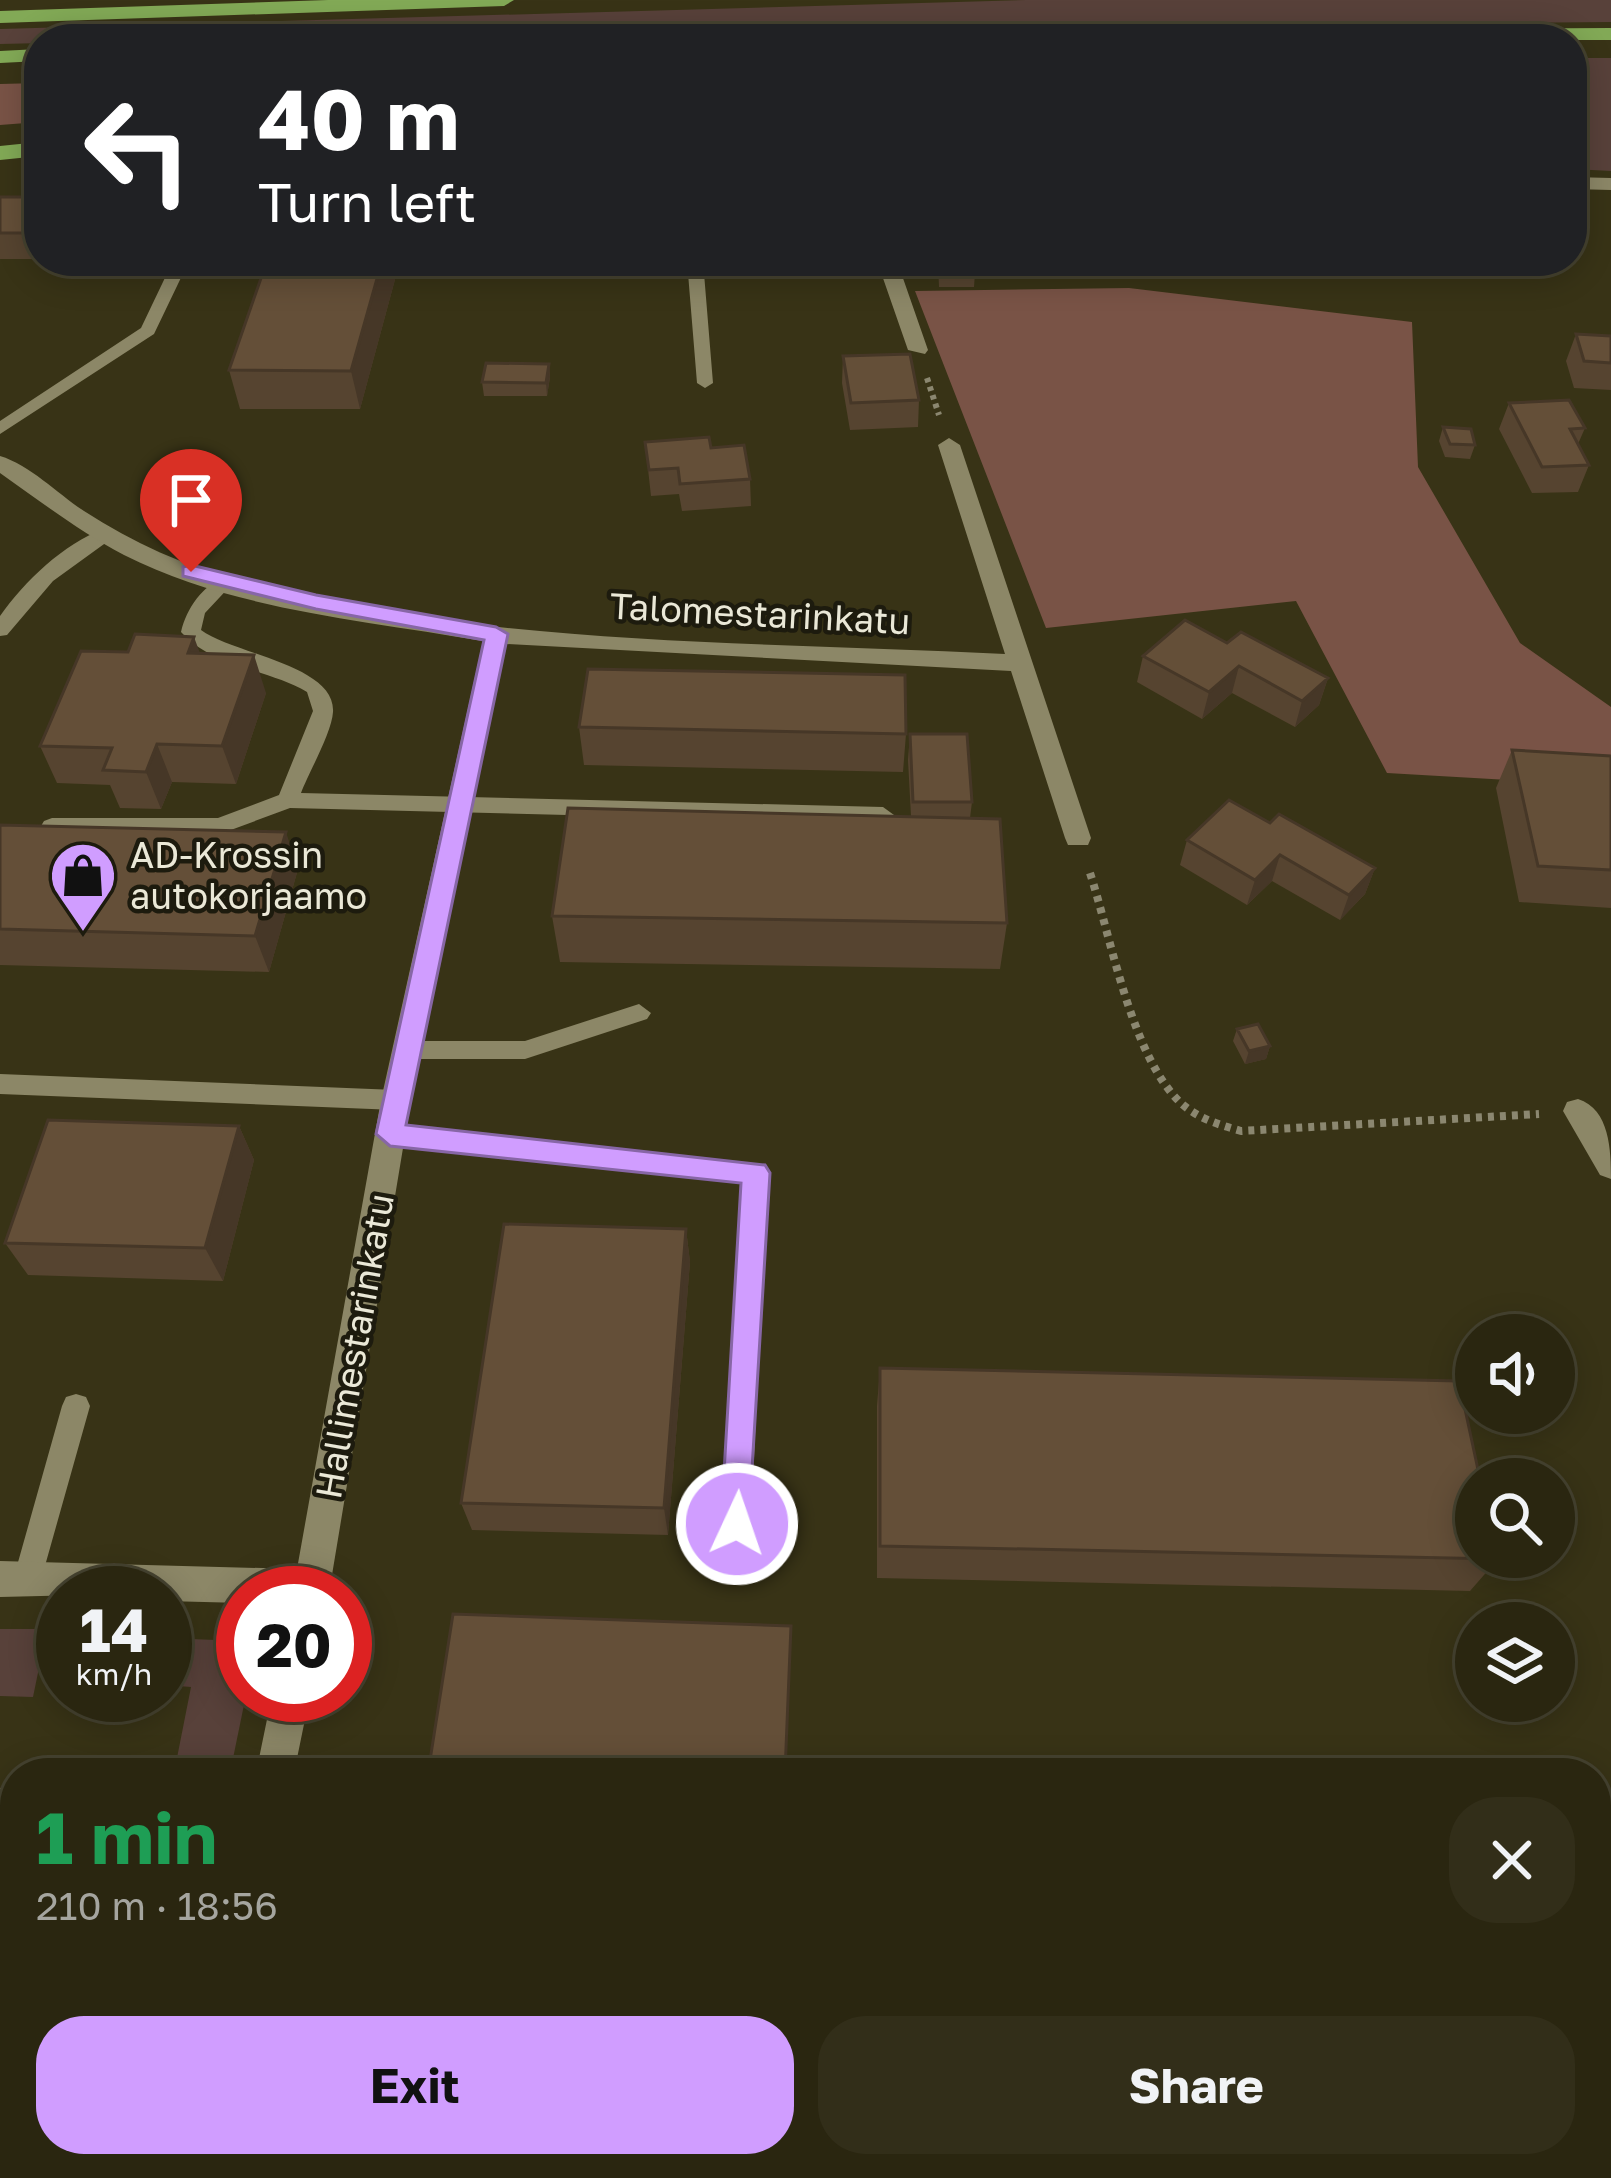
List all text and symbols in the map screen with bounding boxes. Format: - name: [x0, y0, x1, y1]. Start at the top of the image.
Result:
- text: 40 m: [258, 68, 460, 168]
- icon: left: [60, 72, 216, 228]
- text: Turn left: [258, 169, 476, 234]
- pin: [140, 449, 242, 572]
- icon: arrive: [158, 467, 224, 533]
- street label: Talomestarinkatu: [609, 584, 911, 642]
- place label: AD-Krossin autokorjaamo: [130, 833, 367, 917]
- shop icon: AD-Krossin autokorjaamo: [48, 840, 118, 934]
- street label: Hallimestarinkatu: [306, 1190, 402, 1502]
- map controls: [1455, 1314, 1575, 1722]
- button: sound: [1455, 1314, 1575, 1434]
- button: search: [1455, 1458, 1575, 1578]
- position arrow: [674, 1461, 800, 1587]
- speed limit sign: 20: [216, 1566, 372, 1722]
- text: 14: [80, 1593, 148, 1665]
- button: layers: [1455, 1602, 1575, 1722]
- text: km/h: [76, 1656, 152, 1692]
- text: 1 min: [36, 1793, 217, 1880]
- button: close: [1449, 1797, 1575, 1923]
- text: 210 m · 18:56: [36, 1882, 278, 1929]
- button: Exit: [36, 2016, 794, 2154]
- button: Share: [818, 2016, 1575, 2154]

